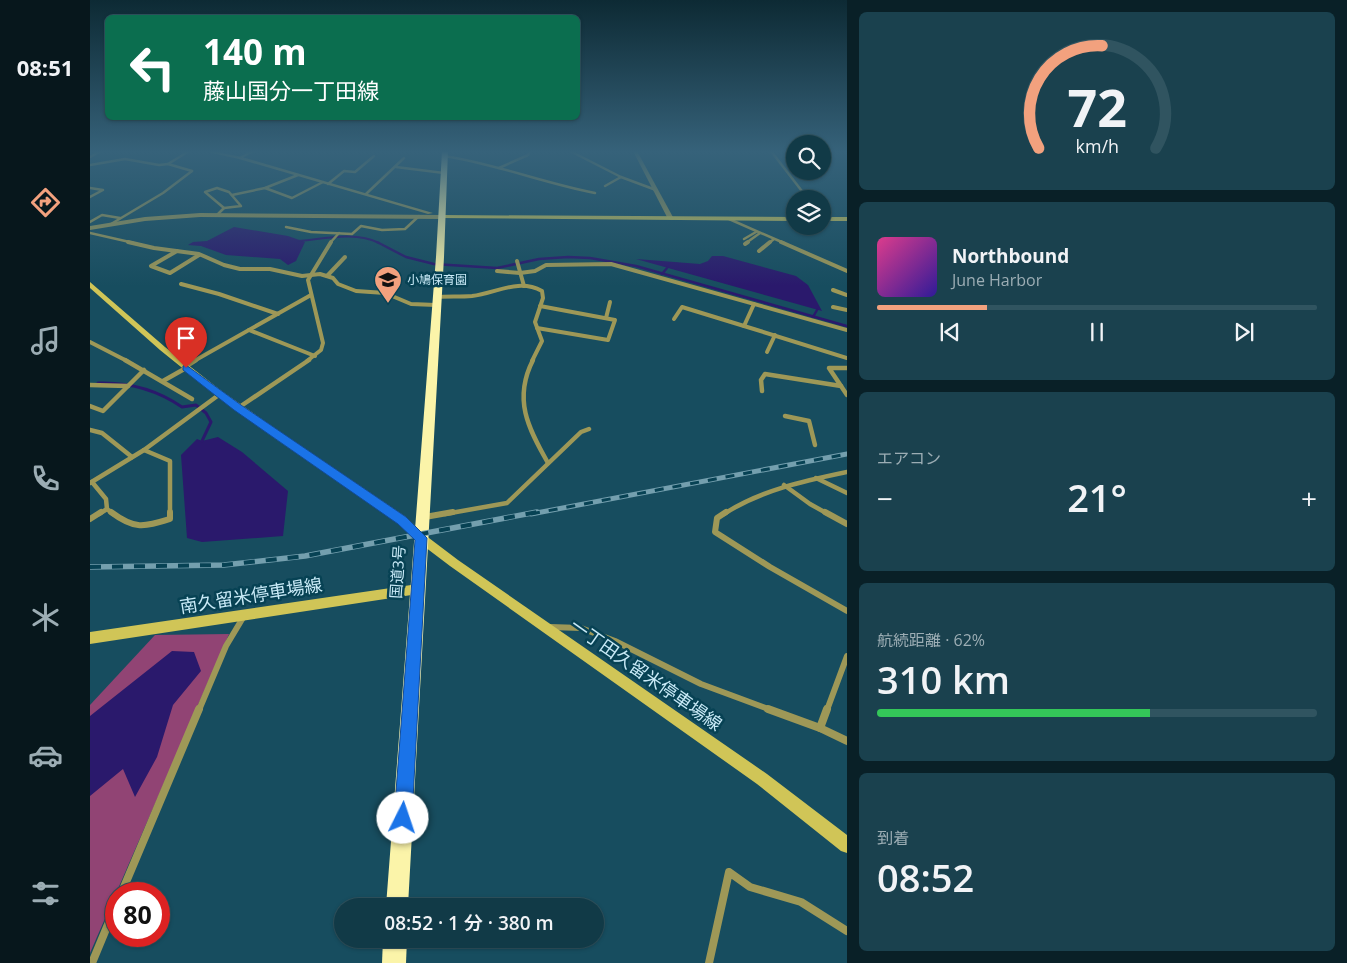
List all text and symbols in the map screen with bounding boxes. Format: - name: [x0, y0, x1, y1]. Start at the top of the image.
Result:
- text: 140 m: [203, 28, 307, 75]
- icon: left: [120, 35, 185, 100]
- text: 08:51: [17, 52, 73, 82]
- text: 72: [1067, 71, 1127, 142]
- text: 藤山国分一丁田線: [203, 75, 379, 105]
- text: km/h: [1075, 134, 1119, 158]
- map controls: [786, 135, 831, 235]
- button: search: [786, 135, 831, 180]
- icon: directions: [28, 185, 63, 220]
- button: layers: [786, 190, 831, 235]
- text: Northbound: [952, 243, 1069, 269]
- school or university icon: 小鳩保育園: [373, 265, 403, 304]
- text: June Harbor: [952, 269, 1042, 291]
- place label: 小鳩保育園: [407, 271, 467, 288]
- pin: [165, 317, 207, 368]
- icon: previous: [936, 318, 964, 346]
- icon: pause: [1083, 318, 1111, 346]
- icon: next: [1230, 318, 1258, 346]
- icon: music: [28, 323, 63, 358]
- icon: arrive: [172, 324, 200, 352]
- text: エアコン: [877, 447, 941, 469]
- icon: phone: [28, 461, 63, 496]
- text: 21°: [1067, 471, 1127, 523]
- text: −: [877, 479, 893, 517]
- text: +: [1301, 479, 1317, 517]
- street label: 国道3号: [385, 545, 409, 599]
- street label: 南久留米停車場線: [178, 572, 324, 618]
- icon: climate: [28, 600, 63, 635]
- street label: 一丁田久留米停車場線: [566, 613, 727, 736]
- text: 航続距離 · 62%: [877, 629, 985, 651]
- text: 310 km: [877, 653, 1010, 705]
- icon: car: [28, 738, 63, 773]
- position arrow: [376, 791, 428, 843]
- text: 到着: [877, 827, 909, 849]
- text: 08:52: [877, 851, 974, 903]
- icon: filters: [28, 876, 63, 911]
- speed limit sign: 80: [105, 882, 170, 947]
- text: 08:52 · 1 分 · 380 m: [384, 910, 554, 936]

